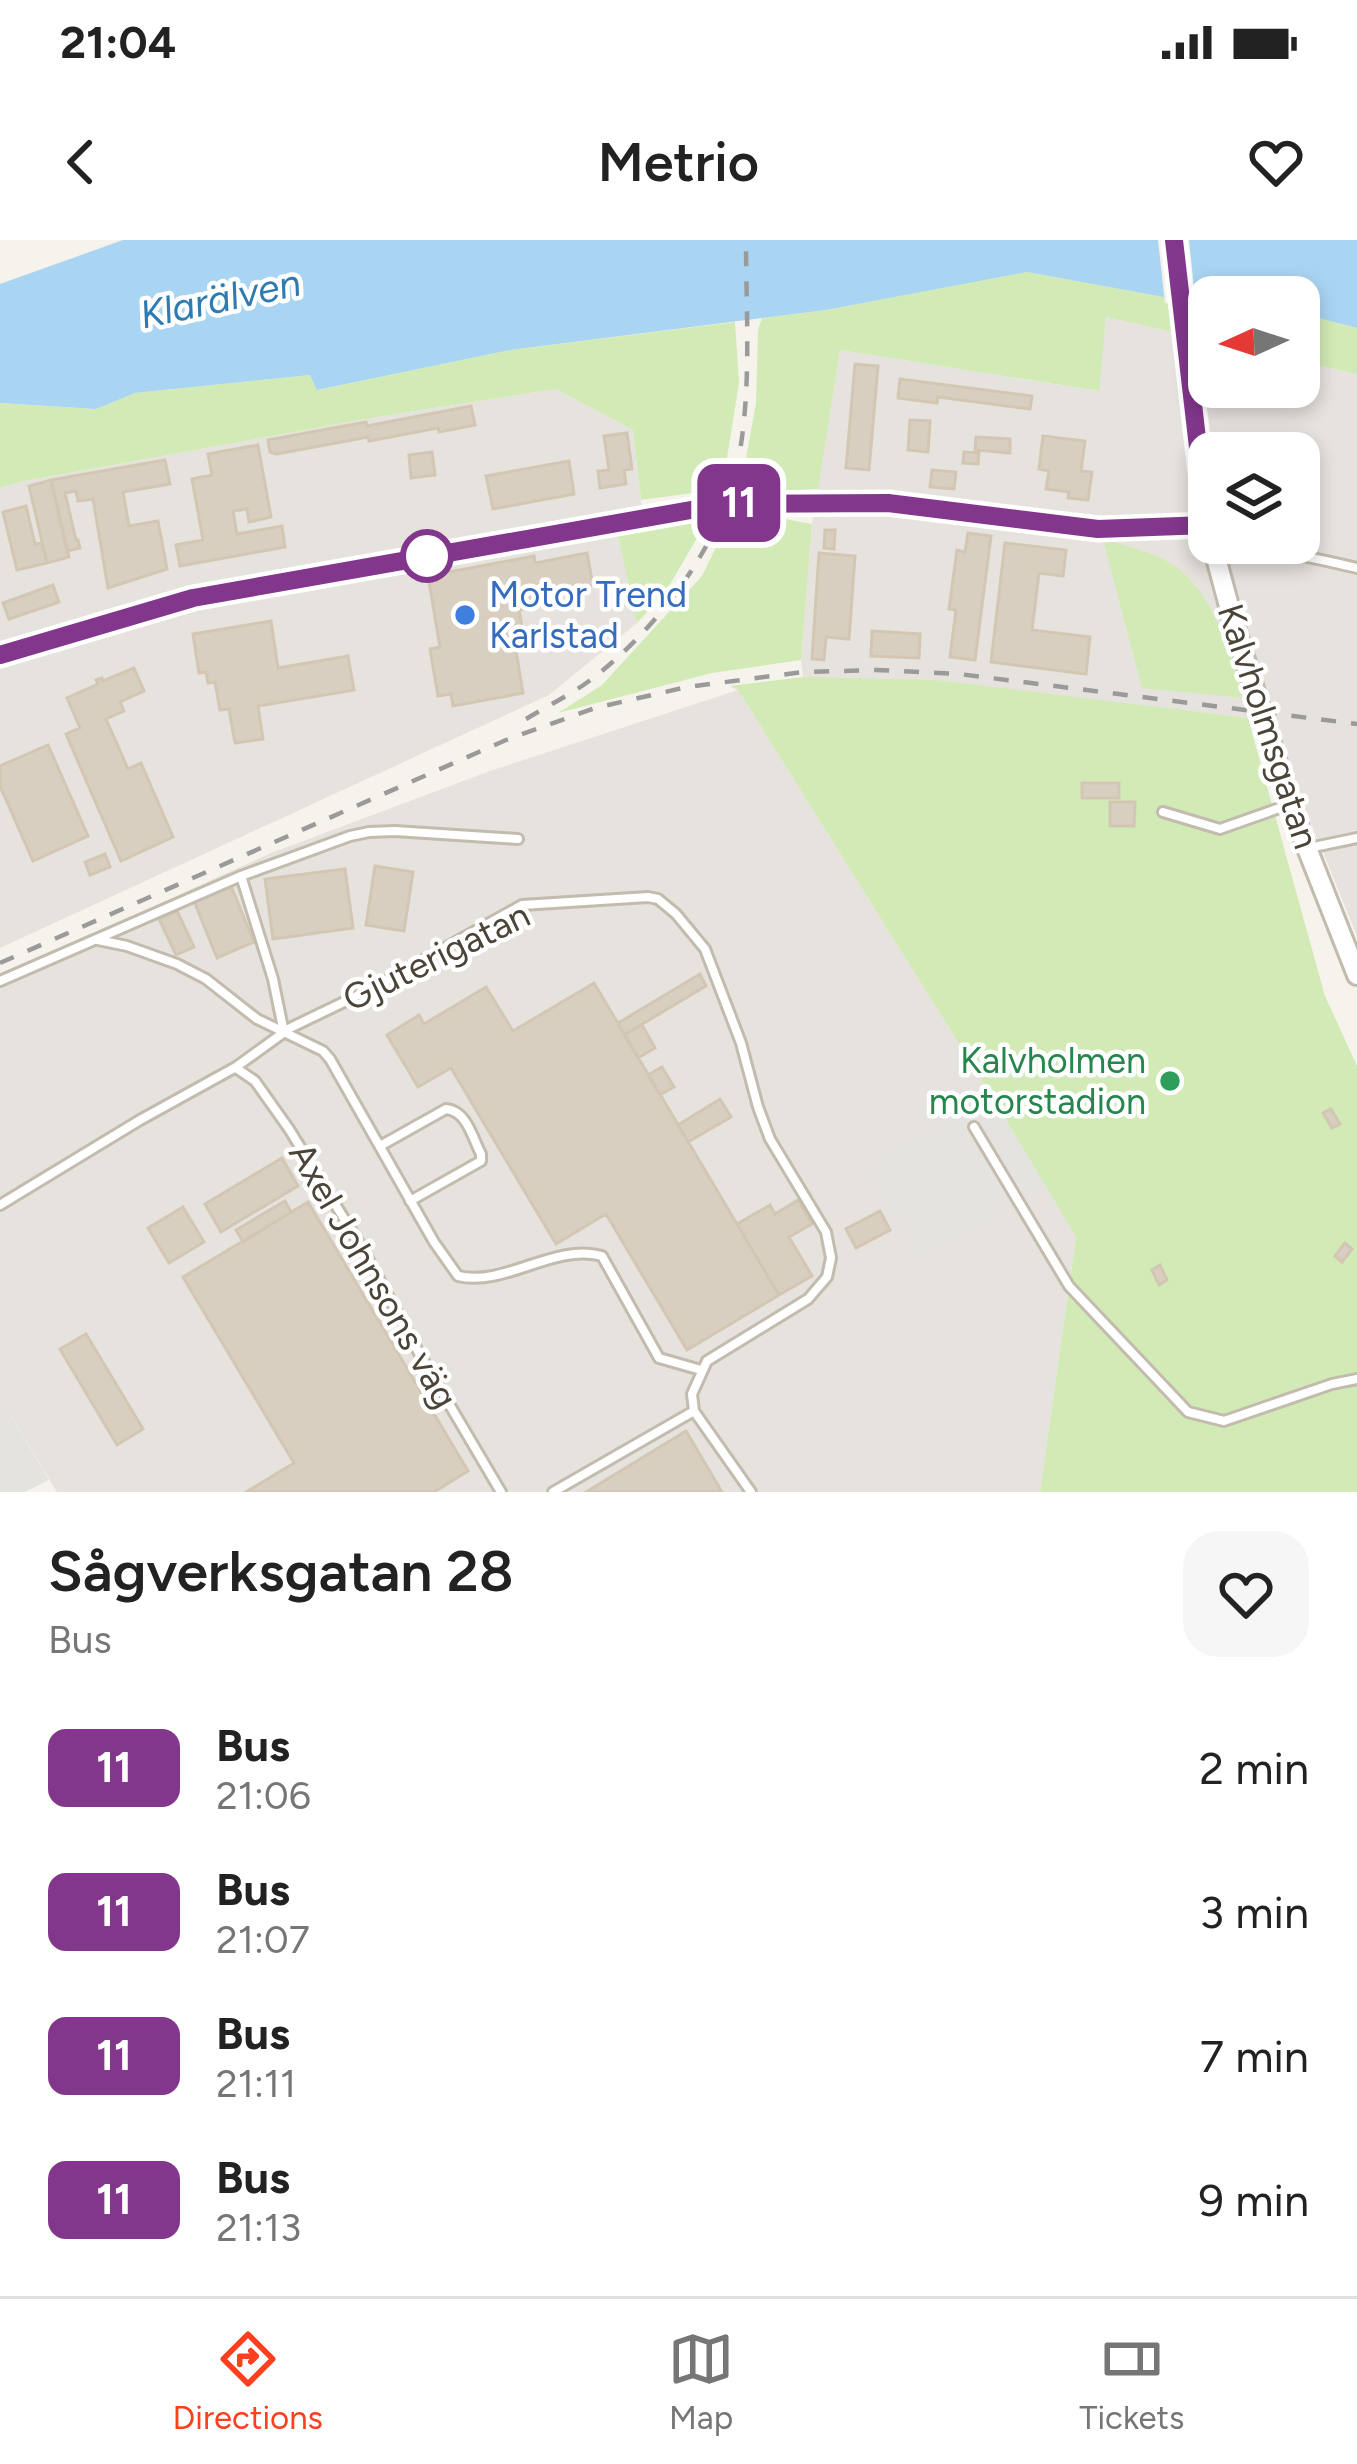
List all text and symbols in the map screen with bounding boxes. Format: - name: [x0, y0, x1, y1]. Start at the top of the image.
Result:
- text: 21:04: [60, 15, 176, 69]
- icon: back: [48, 129, 114, 195]
- icon: heart: [1243, 129, 1309, 195]
- text: Metrio: [598, 130, 759, 195]
- water label: Klarälven: [135, 259, 305, 338]
- north arrow: [1188, 276, 1320, 408]
- map controls: [1188, 276, 1320, 564]
- button: layers: [1188, 432, 1320, 564]
- line badge: 11: [685, 464, 793, 542]
- text: 11: [721, 477, 757, 528]
- unlabelled marker: [402, 531, 452, 581]
- place label: Motor Trend Karlstad: [489, 573, 687, 657]
- street label: Kalvholmsgatan: [1209, 599, 1328, 854]
- marker: Motor Trend Karlstad: [452, 602, 478, 628]
- street label: Gjuterigatan: [336, 893, 537, 1020]
- place label: Kalvholmen motorstadion: [929, 1039, 1146, 1123]
- marker: Kalvholmen motorstadion: [1157, 1068, 1183, 1094]
- street label: Axel Johnsons väg: [280, 1135, 467, 1415]
- button: heart: [1183, 1531, 1309, 1657]
- text: Sågverksgatan 28: [48, 1537, 514, 1605]
- text: Bus: [48, 1616, 112, 1663]
- text: Bus: [216, 1718, 290, 1772]
- text: 2 min: [1199, 1741, 1309, 1795]
- text: 11: [96, 1742, 132, 1793]
- text: 21:06: [216, 1772, 311, 1819]
- text: Bus: [216, 1862, 290, 1916]
- text: 3 min: [1200, 1885, 1309, 1939]
- text: 11: [96, 1886, 132, 1937]
- text: 21:07: [216, 1916, 310, 1963]
- text: Bus: [216, 2006, 290, 2060]
- text: 7 min: [1200, 2029, 1309, 2083]
- text: 11: [96, 2030, 132, 2081]
- text: 21:11: [216, 2060, 296, 2107]
- text: Bus: [216, 2150, 290, 2204]
- text: 9 min: [1199, 2173, 1309, 2227]
- text: 11: [96, 2174, 132, 2225]
- text: 21:13: [216, 2204, 301, 2251]
- tab: Directions: [173, 2326, 323, 2437]
- tab: Map: [668, 2326, 734, 2437]
- tab: Tickets: [1079, 2326, 1184, 2437]

